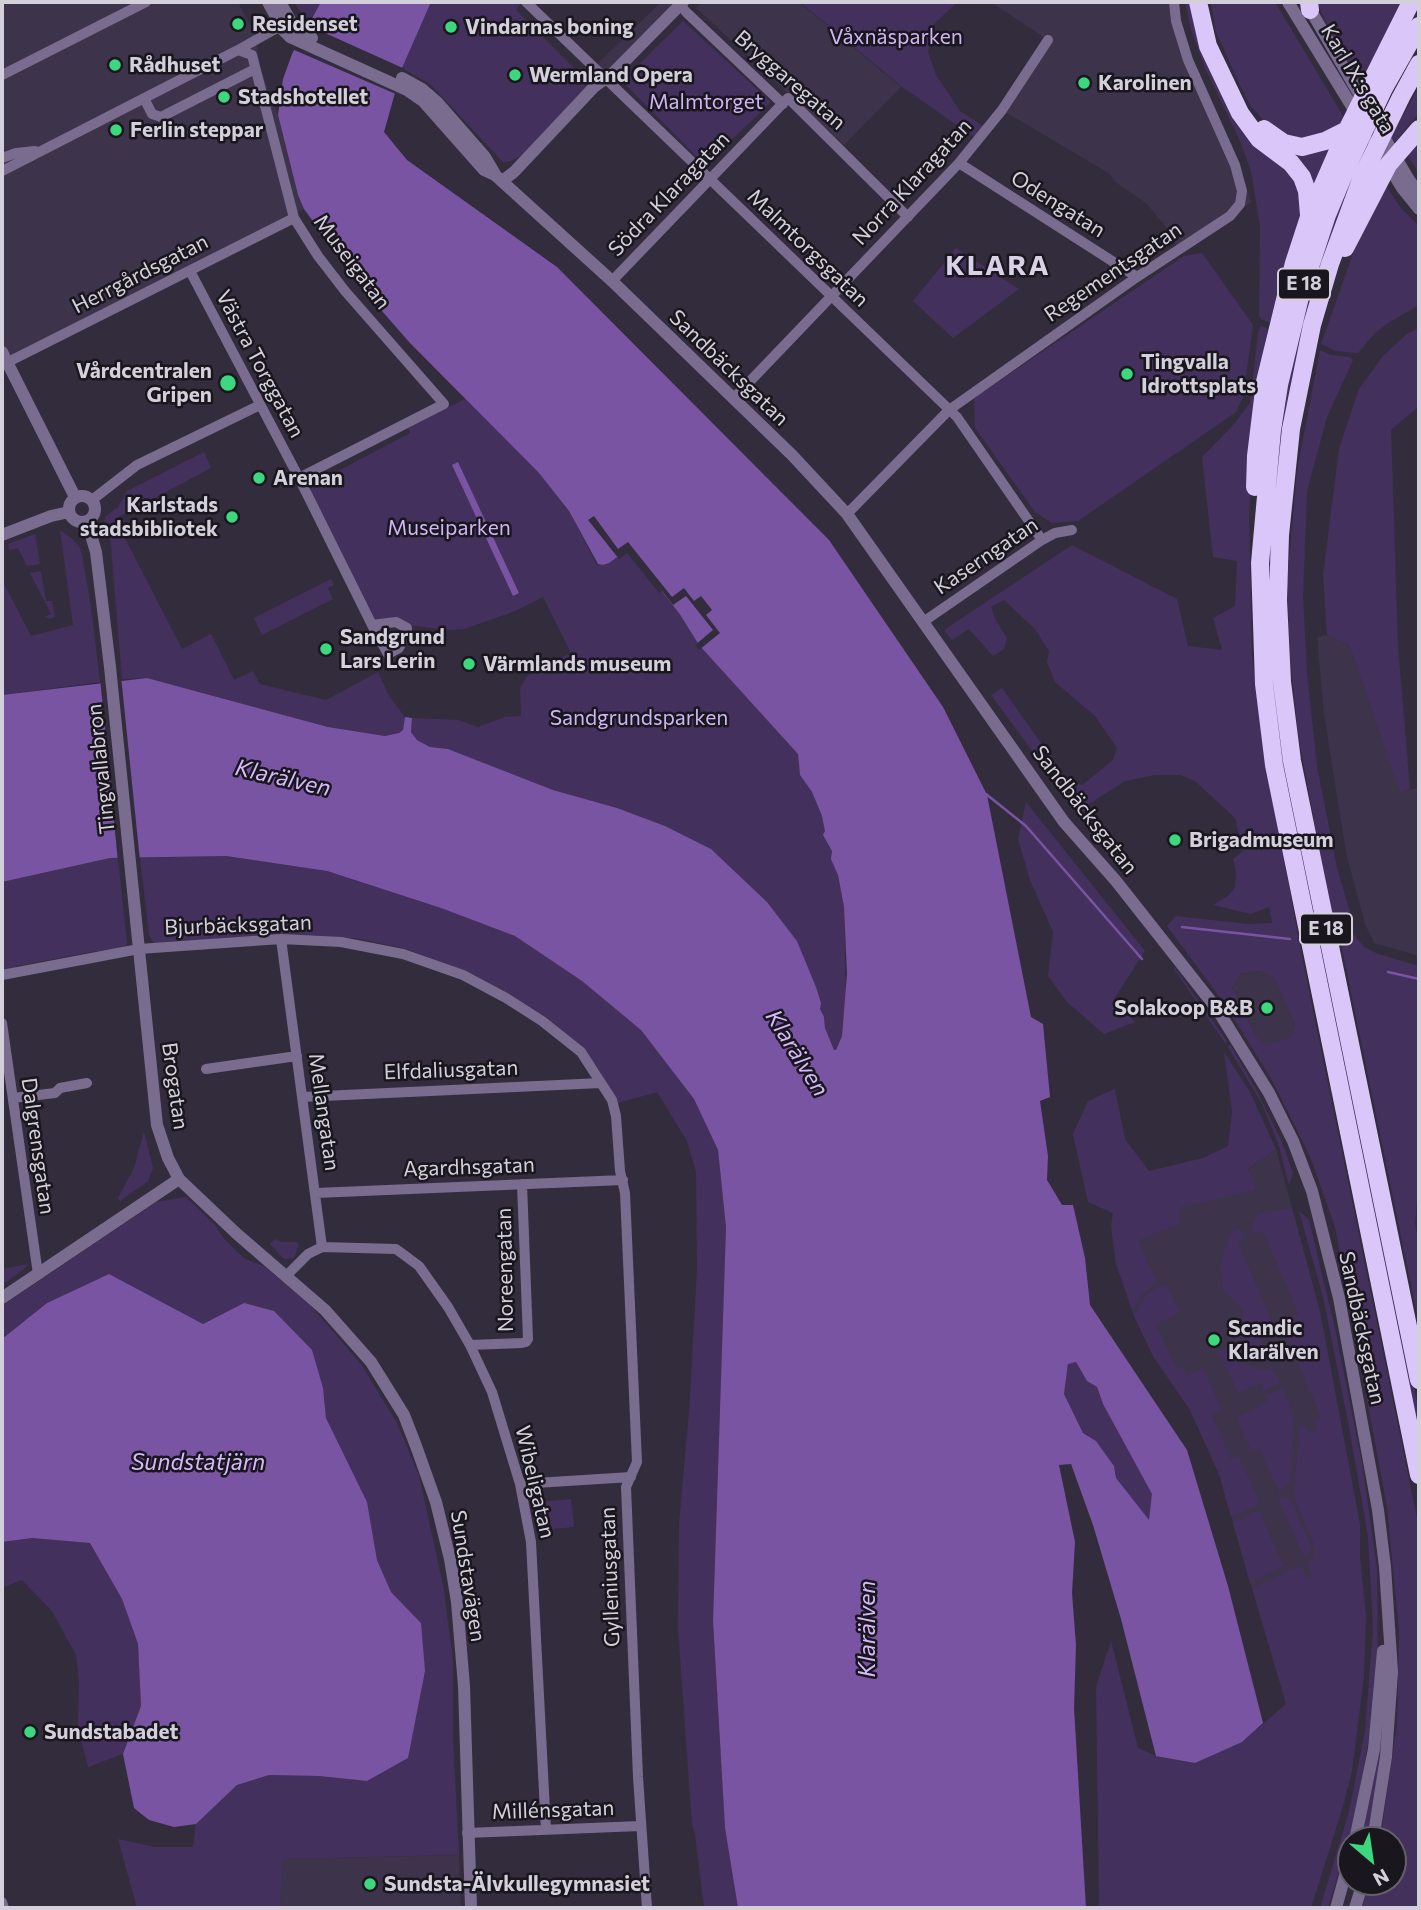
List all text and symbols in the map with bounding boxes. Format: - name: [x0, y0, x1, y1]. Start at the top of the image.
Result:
- place label: Residenset: [252, 11, 358, 37]
- place label: Vindarnas boning: [465, 14, 634, 40]
- marker: Residenset: [230, 16, 246, 32]
- marker: Vindarnas boning: [443, 19, 459, 35]
- street label: Karl IX:s gata: [1315, 20, 1401, 138]
- park label: Våxnäsparken: [829, 24, 963, 50]
- street label: Bryggaregatan: [729, 25, 851, 135]
- place label: Rådhuset: [129, 52, 220, 78]
- marker: Rådhuset: [107, 57, 123, 73]
- place label: Wermland Opera: [529, 62, 693, 88]
- marker: Wermland Opera: [507, 67, 523, 83]
- place label: Karolinen: [1098, 70, 1192, 96]
- marker: Karolinen: [1076, 75, 1092, 91]
- place label: Stadshotellet: [238, 84, 368, 110]
- marker: Stadshotellet: [216, 89, 232, 105]
- park label: Malmtorget: [649, 89, 763, 115]
- street label: Norra Klaragatan: [847, 114, 977, 250]
- place label: Ferlin steppar: [130, 117, 263, 143]
- marker: Ferlin steppar: [108, 122, 124, 138]
- street label: Södra Klaragatan: [603, 126, 735, 262]
- street label: Odengatan: [1006, 165, 1110, 243]
- street label: Malmtorgsgatan: [742, 184, 874, 312]
- street label: Museigatan: [308, 210, 396, 314]
- street label: Regementsgatan: [1040, 217, 1186, 327]
- street label: Herrgårdsgatan: [68, 229, 212, 319]
- district label: KLARA: [946, 249, 1050, 283]
- road number: E 18: [1278, 268, 1330, 300]
- street label: Västra Torggatan: [210, 286, 310, 442]
- street label: Sandbäcksgatan: [664, 305, 794, 431]
- place label: Tingvalla Idrottsplats: [1141, 349, 1256, 399]
- place label: Vårdcentralen Gripen: [76, 358, 212, 408]
- marker: Tingvalla Idrottsplats: [1119, 366, 1135, 382]
- marker: Vårdcentralen Gripen: [218, 373, 238, 393]
- place label: Arenan: [273, 465, 343, 491]
- marker: Arenan: [251, 470, 267, 486]
- place label: Karlstads stadsbibliotek: [80, 492, 218, 542]
- marker: Karlstads stadsbibliotek: [224, 509, 240, 525]
- street label: Kaserngatan: [929, 512, 1043, 600]
- park label: Museiparken: [387, 515, 511, 541]
- place label: Sandgrund Lars Lerin: [340, 624, 445, 674]
- marker: Sandgrund Lars Lerin: [318, 641, 334, 657]
- place label: Värmlands museum: [483, 651, 671, 677]
- marker: Värmlands museum: [461, 656, 477, 672]
- street label: Tingvallabron: [82, 703, 120, 835]
- park label: Sandgrundsparken: [550, 705, 728, 731]
- street label: Sandbäcksgatan: [1027, 741, 1143, 879]
- water label: Klarälven: [233, 754, 333, 802]
- place label: Brigadmuseum: [1189, 827, 1334, 853]
- marker: Brigadmuseum: [1167, 832, 1183, 848]
- street label: Bjurbäcksgatan: [164, 910, 312, 940]
- road number: E 18: [1300, 914, 1352, 945]
- place label: Solakoop B&B: [1114, 995, 1253, 1021]
- marker: Solakoop B&B: [1259, 1000, 1275, 1016]
- water label: Klarälven: [760, 1005, 834, 1101]
- street label: Brogatan: [156, 1041, 194, 1131]
- street label: Mellangatan: [303, 1051, 345, 1173]
- street label: Elfdaliusgatan: [383, 1055, 519, 1085]
- street label: Dalgrensgatan: [16, 1076, 60, 1216]
- street label: Agardhsgatan: [403, 1152, 535, 1182]
- street label: Noreengatan: [491, 1208, 519, 1332]
- street label: Sandbäcksgatan: [1333, 1249, 1391, 1407]
- place label: Scandic Klarälven: [1228, 1315, 1319, 1365]
- marker: Scandic Klarälven: [1206, 1332, 1222, 1348]
- street label: Wibeligatan: [510, 1423, 560, 1541]
- water label: Sundstatjärn: [131, 1448, 265, 1476]
- street label: Gylleniusgatan: [595, 1507, 625, 1647]
- street label: Sundstavägen: [445, 1508, 491, 1644]
- water label: Klarälven: [853, 1581, 881, 1677]
- place label: Sundstabadet: [44, 1719, 178, 1745]
- marker: Sundstabadet: [22, 1724, 38, 1740]
- street label: Millénsgatan: [491, 1795, 615, 1825]
- north arrow: [1337, 1826, 1407, 1896]
- text: N: [1370, 1865, 1393, 1892]
- place label: Sundsta-Älvkullegymnasiet: [384, 1871, 650, 1897]
- marker: Sundsta-Älvkullegymnasiet: [362, 1876, 378, 1892]

